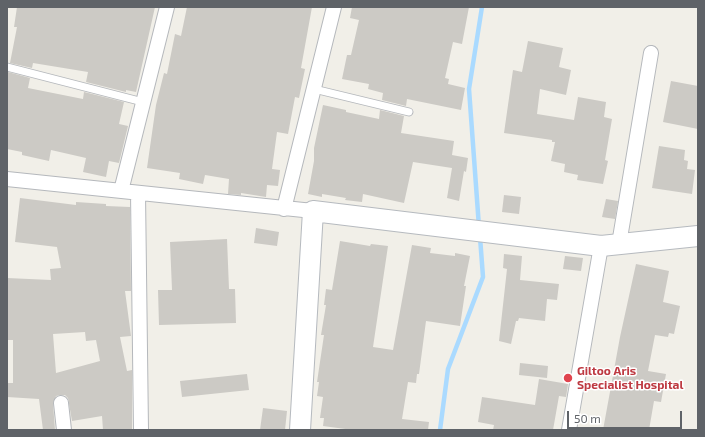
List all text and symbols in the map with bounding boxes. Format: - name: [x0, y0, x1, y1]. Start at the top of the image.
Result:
- place label: Giltoo Aris Specialist Hospital: [577, 364, 683, 392]
- marker: Giltoo Aris Specialist Hospital: [562, 372, 574, 384]
- scale bar: [569, 403, 684, 429]
- text: 50 m: [574, 411, 601, 425]

